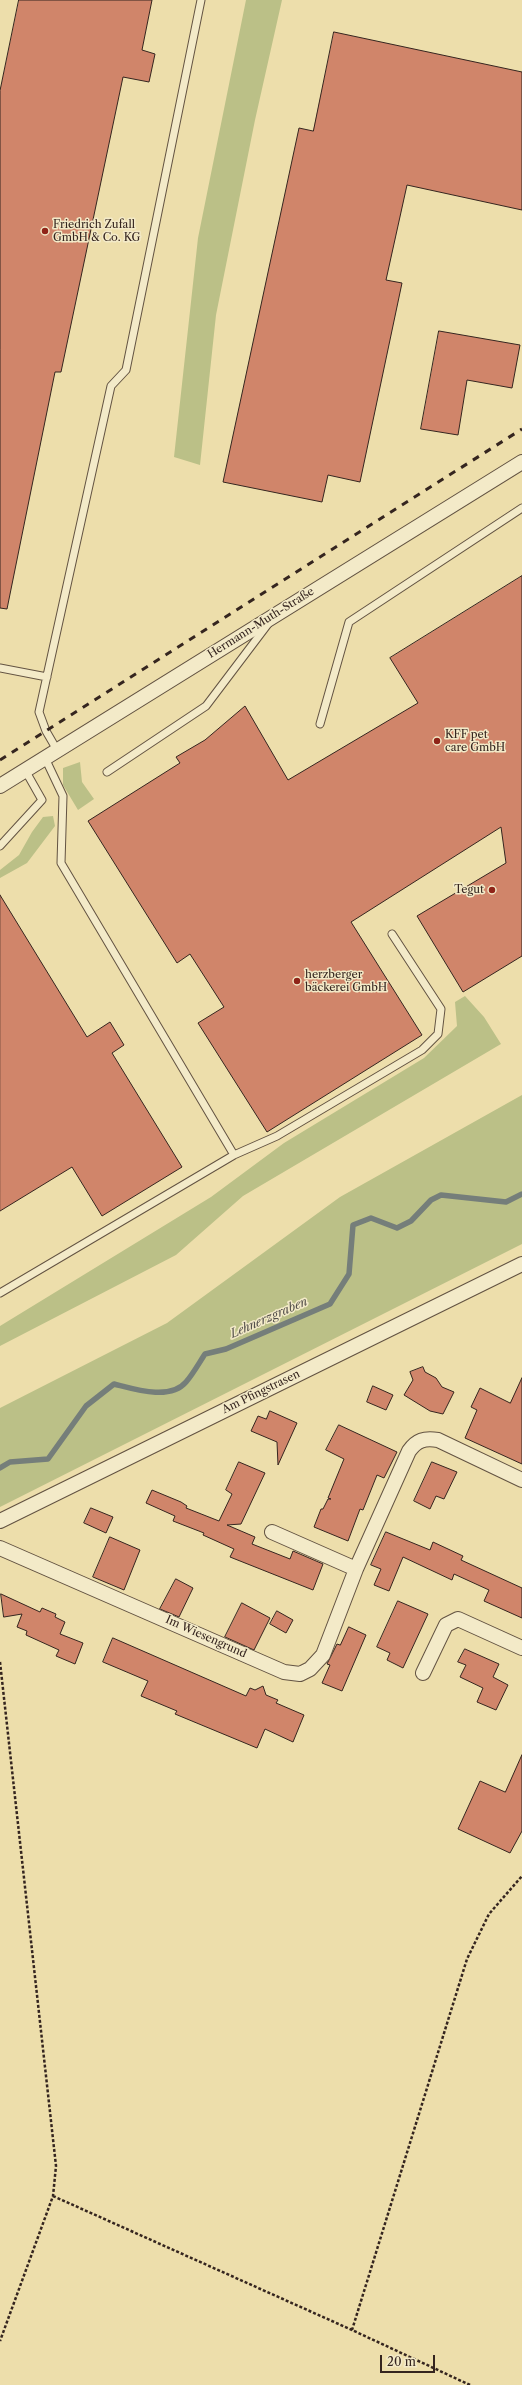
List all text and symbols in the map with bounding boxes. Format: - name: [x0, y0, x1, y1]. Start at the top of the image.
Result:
- place label: Friedrich Zufall GmbH & Co. KG: [53, 218, 140, 244]
- marker: Friedrich Zufall GmbH & Co. KG: [40, 226, 50, 236]
- street label: Hermann-Muth-Straße: [205, 585, 317, 661]
- place label: KFF pet care GmbH: [445, 728, 505, 754]
- marker: KFF pet care GmbH: [432, 736, 442, 746]
- place label: Tegut: [454, 883, 484, 897]
- marker: Tegut: [487, 885, 497, 895]
- place label: herzberger bäckerei GmbH: [305, 968, 387, 994]
- marker: herzberger bäckerei GmbH: [292, 976, 302, 986]
- water label: Lehnerzgraben: [228, 1295, 310, 1341]
- street label: Am Pfingstrasen: [220, 1367, 302, 1417]
- street label: Im Wiesengrund: [163, 1613, 249, 1661]
- scale bar: [382, 2347, 437, 2373]
- text: 20 m: [387, 2354, 416, 2369]

